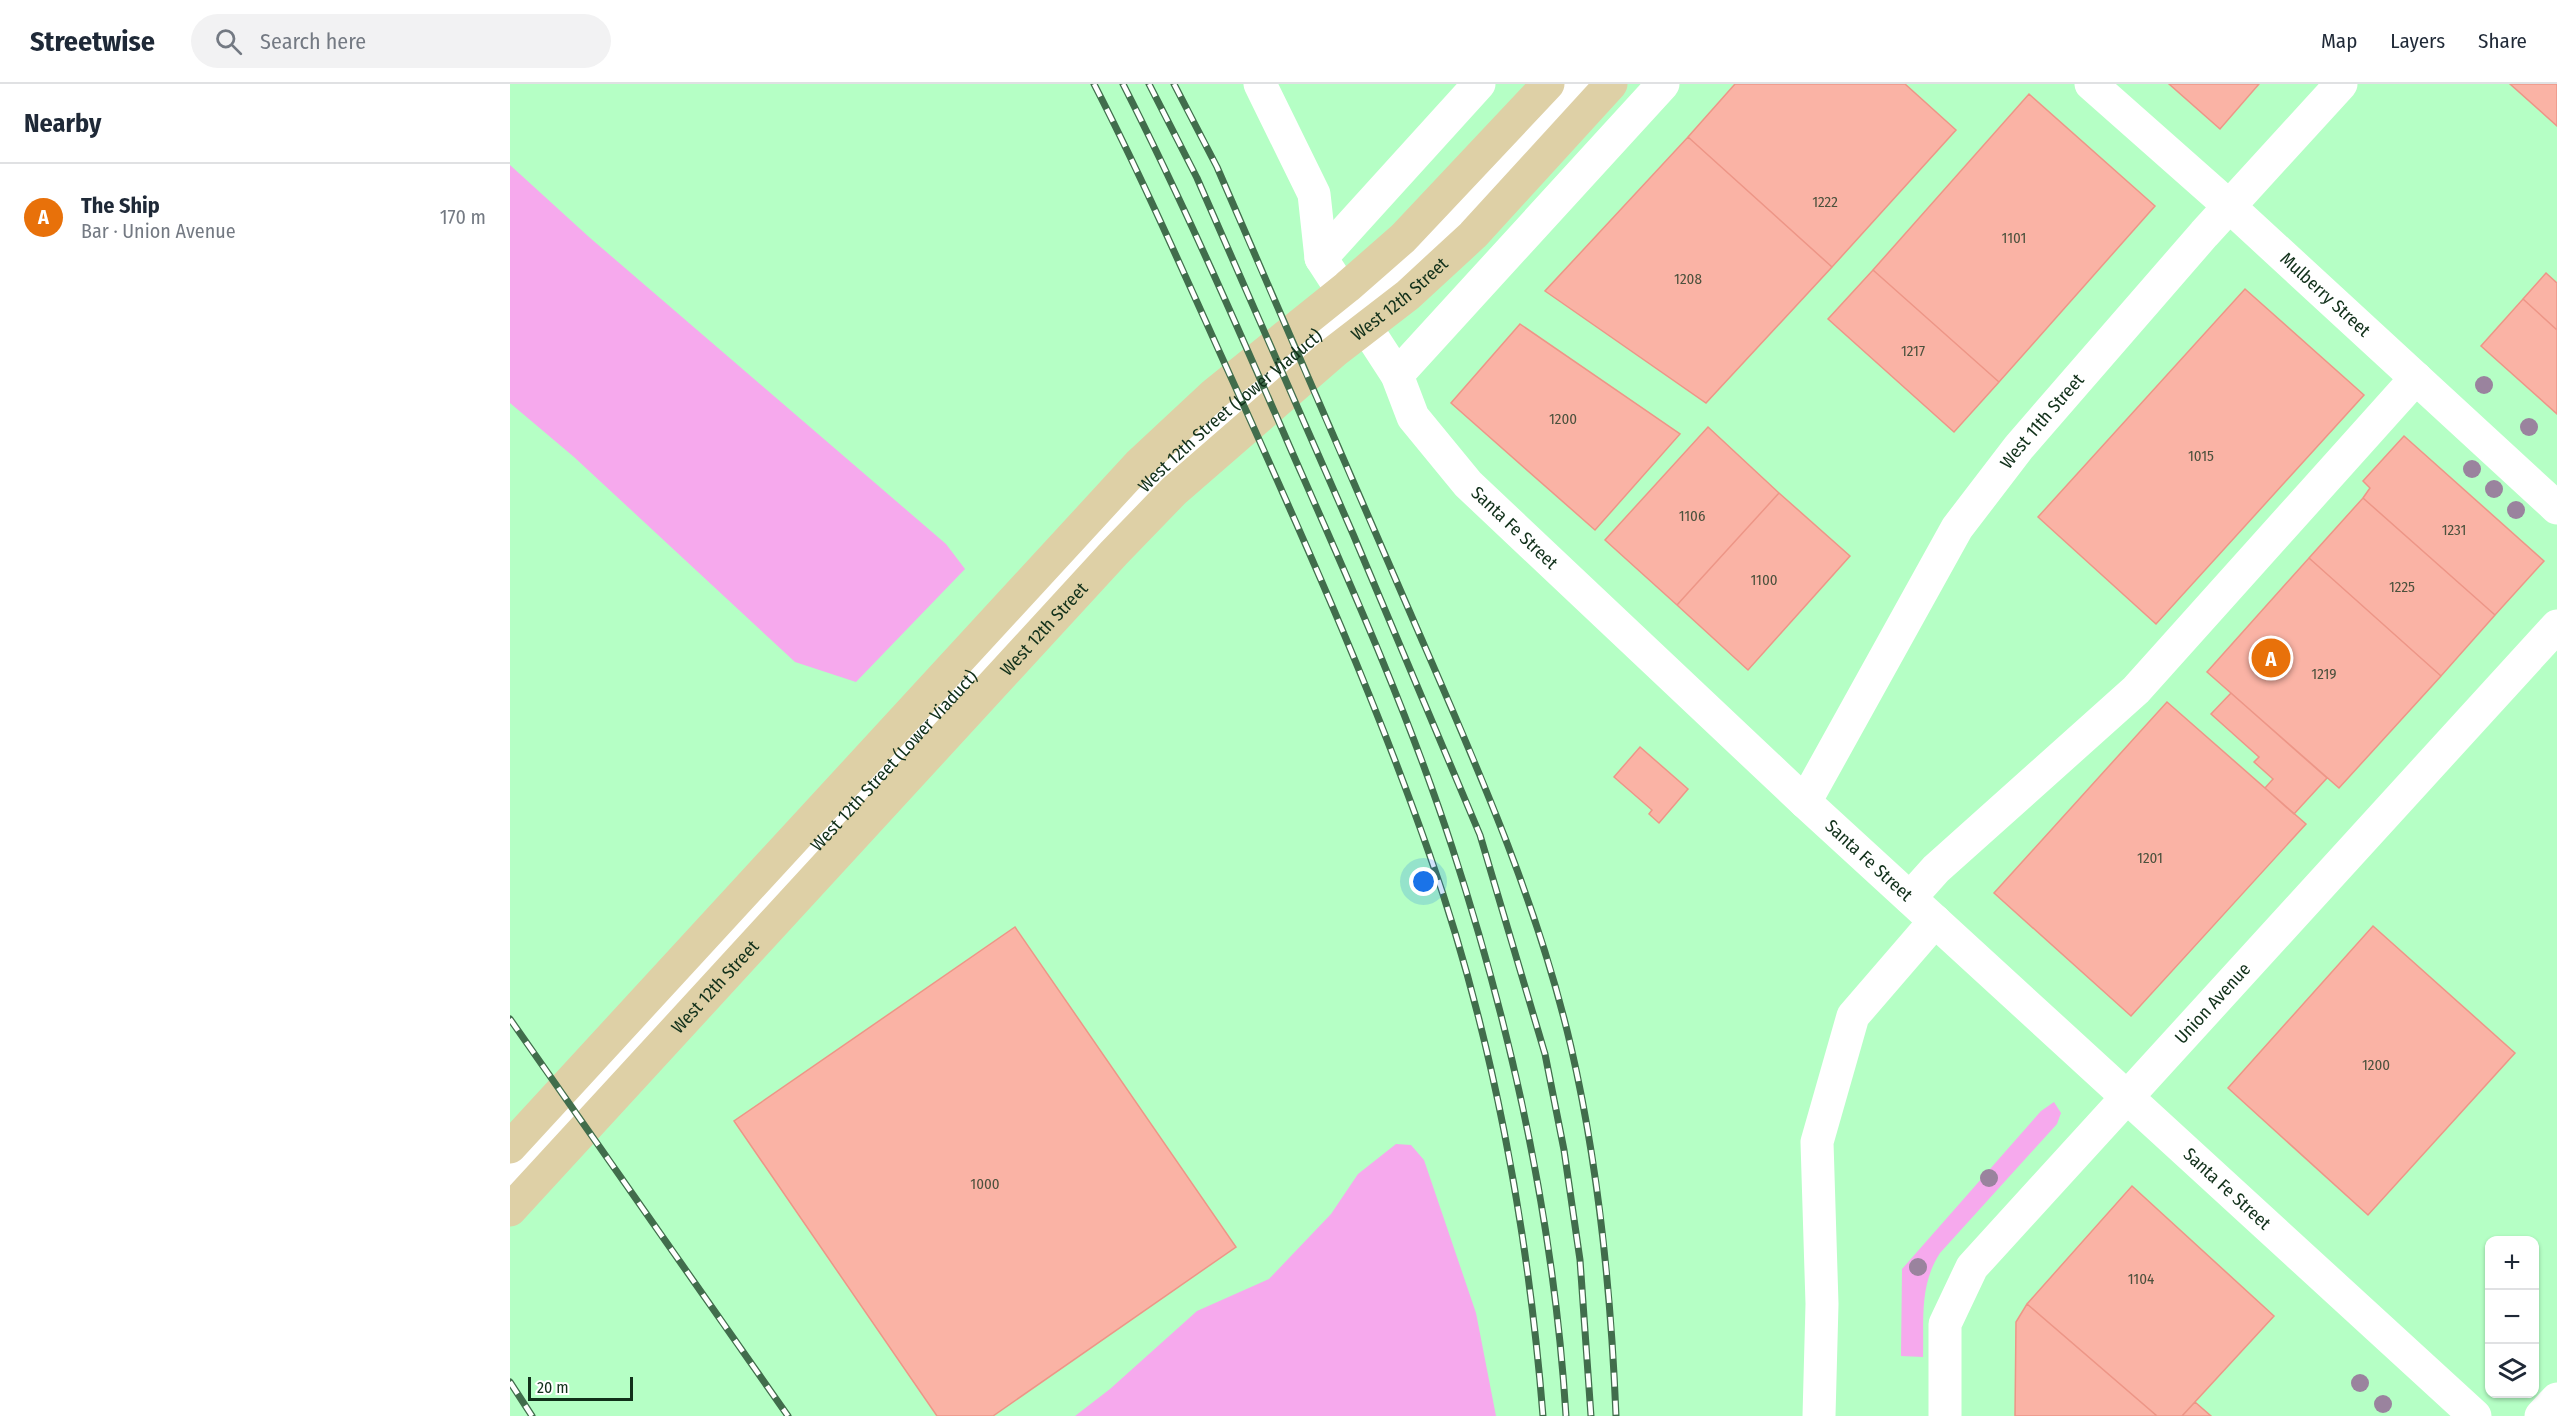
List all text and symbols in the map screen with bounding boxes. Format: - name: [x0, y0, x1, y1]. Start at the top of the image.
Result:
- search box: [191, 14, 611, 68]
- text: Streetwise: [30, 25, 155, 58]
- icon: search: [212, 25, 245, 58]
- text: Search here: [260, 28, 366, 55]
- text: Map: [2321, 28, 2357, 54]
- text: Layers: [2390, 28, 2445, 54]
- text: Share: [2478, 28, 2527, 54]
- text: Nearby: [24, 108, 101, 139]
- text: The Ship: [81, 192, 160, 219]
- house number: 1222: [1812, 193, 1838, 211]
- text: A: [38, 205, 49, 229]
- text: 170 m: [440, 205, 486, 229]
- text: Bar · Union Avenue: [81, 219, 236, 243]
- house number: 1101: [2002, 229, 2026, 247]
- street label: Mulberry Street: [2276, 248, 2375, 342]
- street label: West 12th Street: [1347, 253, 1453, 346]
- house number: 1208: [1674, 270, 1702, 288]
- street label: West 12th Street (Lower Viaduct): [1134, 325, 1327, 497]
- house number: 1217: [1901, 342, 1925, 360]
- street label: West 11th Street: [1996, 369, 2089, 473]
- house number: 1200: [1549, 410, 1577, 428]
- house number: 1015: [2188, 447, 2214, 465]
- street label: Santa Fe Street: [1467, 482, 1562, 574]
- house number: 1106: [1679, 507, 1705, 525]
- house number: 1231: [2442, 521, 2466, 539]
- house number: 1100: [1750, 571, 1778, 589]
- street label: West 12th Street: [996, 578, 1092, 680]
- house number: 1225: [2389, 578, 2415, 596]
- pin: A: [2252, 636, 2290, 680]
- house number: 1219: [2311, 665, 2337, 683]
- street label: West 12th Street (Lower Viaduct): [806, 666, 982, 856]
- street label: Santa Fe Street: [1821, 815, 1917, 906]
- house number: 1201: [2137, 849, 2163, 867]
- your location: [1409, 867, 1438, 896]
- street label: West 12th Street: [667, 936, 763, 1038]
- street label: Union Avenue: [2170, 958, 2255, 1048]
- house number: 1200: [2362, 1056, 2390, 1074]
- street label: Santa Fe Street: [2179, 1143, 2275, 1234]
- house number: 1000: [970, 1175, 1000, 1193]
- map controls: [2485, 1236, 2539, 1398]
- button: +: [2485, 1236, 2539, 1290]
- house number: 1104: [2128, 1270, 2154, 1288]
- button: −: [2485, 1290, 2539, 1344]
- button: layers: [2485, 1344, 2539, 1398]
- scale bar: [528, 1374, 633, 1402]
- text: 20 m: [537, 1378, 568, 1397]

